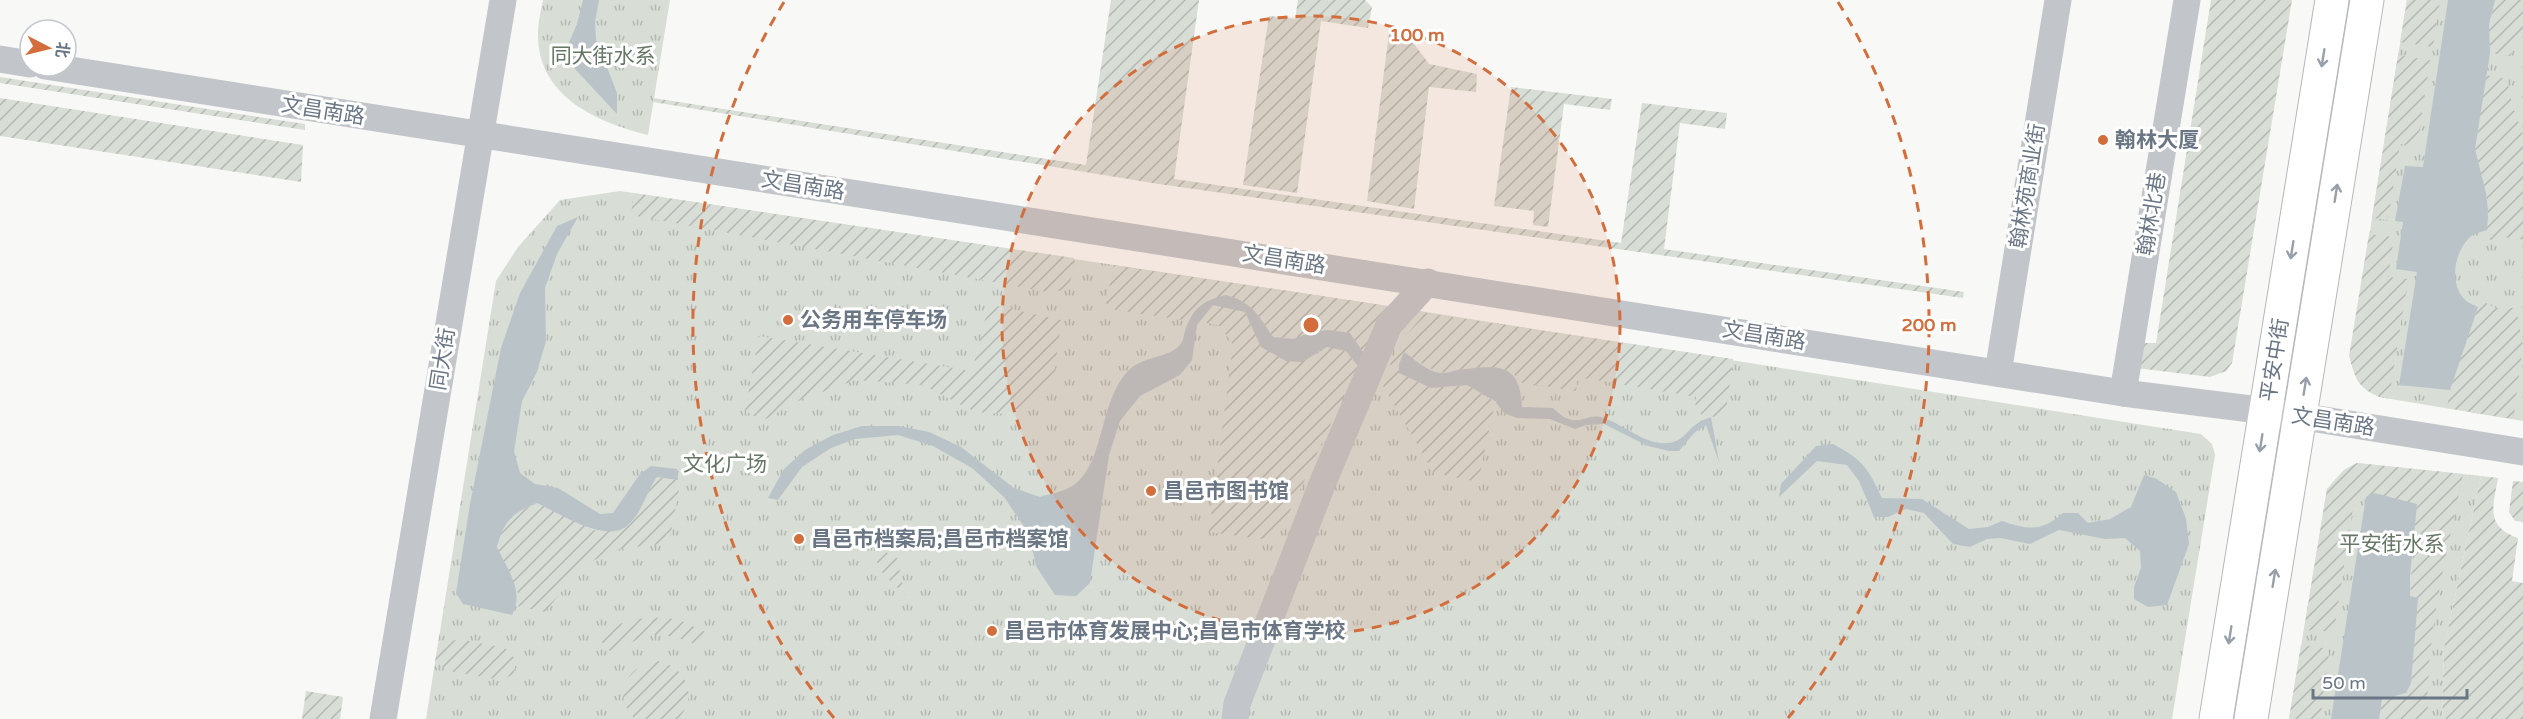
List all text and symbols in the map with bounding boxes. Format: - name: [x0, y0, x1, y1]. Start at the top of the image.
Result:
- north arrow: [18, 18, 78, 78]
- text: 100 m: [1389, 24, 1445, 46]
- text: 北: [51, 41, 73, 59]
- park label: 同大街水系: [551, 44, 656, 69]
- one-way arrow: [2318, 47, 2329, 67]
- street label: 文昌南路: [280, 92, 366, 130]
- street label: 翰林苑商业街: [2006, 122, 2050, 250]
- place label: 翰林大厦: [2115, 128, 2199, 153]
- marker: 翰林大厦: [2096, 133, 2110, 147]
- street label: 文昌南路: [760, 167, 846, 205]
- street label: 翰林北巷: [2133, 171, 2171, 257]
- one-way arrow: [2330, 184, 2341, 204]
- one-way arrow: [2287, 240, 2298, 260]
- street label: 文昌南路: [1241, 241, 1327, 279]
- place label: 公务用车停车场: [800, 308, 947, 333]
- marker: 公务用车停车场: [781, 313, 795, 327]
- text: 200 m: [1901, 314, 1957, 336]
- centre of rings: [1301, 315, 1321, 335]
- street label: 文昌南路: [1721, 317, 1807, 355]
- street label: 平安中街: [2256, 317, 2294, 403]
- street label: 同大街: [426, 326, 460, 392]
- one-way arrow: [2300, 376, 2311, 396]
- street label: 文昌南路: [2290, 403, 2376, 441]
- one-way arrow: [2256, 432, 2267, 452]
- park label: 文化广场: [683, 452, 767, 477]
- place label: 昌邑市图书馆: [1163, 479, 1289, 504]
- marker: 昌邑市图书馆: [1144, 484, 1158, 498]
- place label: 昌邑市档案局;昌邑市档案馆: [811, 527, 1068, 552]
- marker: 昌邑市档案局;昌邑市档案馆: [792, 532, 806, 546]
- park label: 平安街水系: [2340, 532, 2445, 557]
- one-way arrow: [2268, 569, 2279, 589]
- place label: 昌邑市体育发展中心;昌邑市体育学校: [1004, 619, 1345, 644]
- marker: 昌邑市体育发展中心;昌邑市体育学校: [985, 624, 999, 638]
- one-way arrow: [2224, 625, 2235, 645]
- scale bar: [2313, 662, 2468, 700]
- text: 50 m: [2322, 672, 2366, 694]

